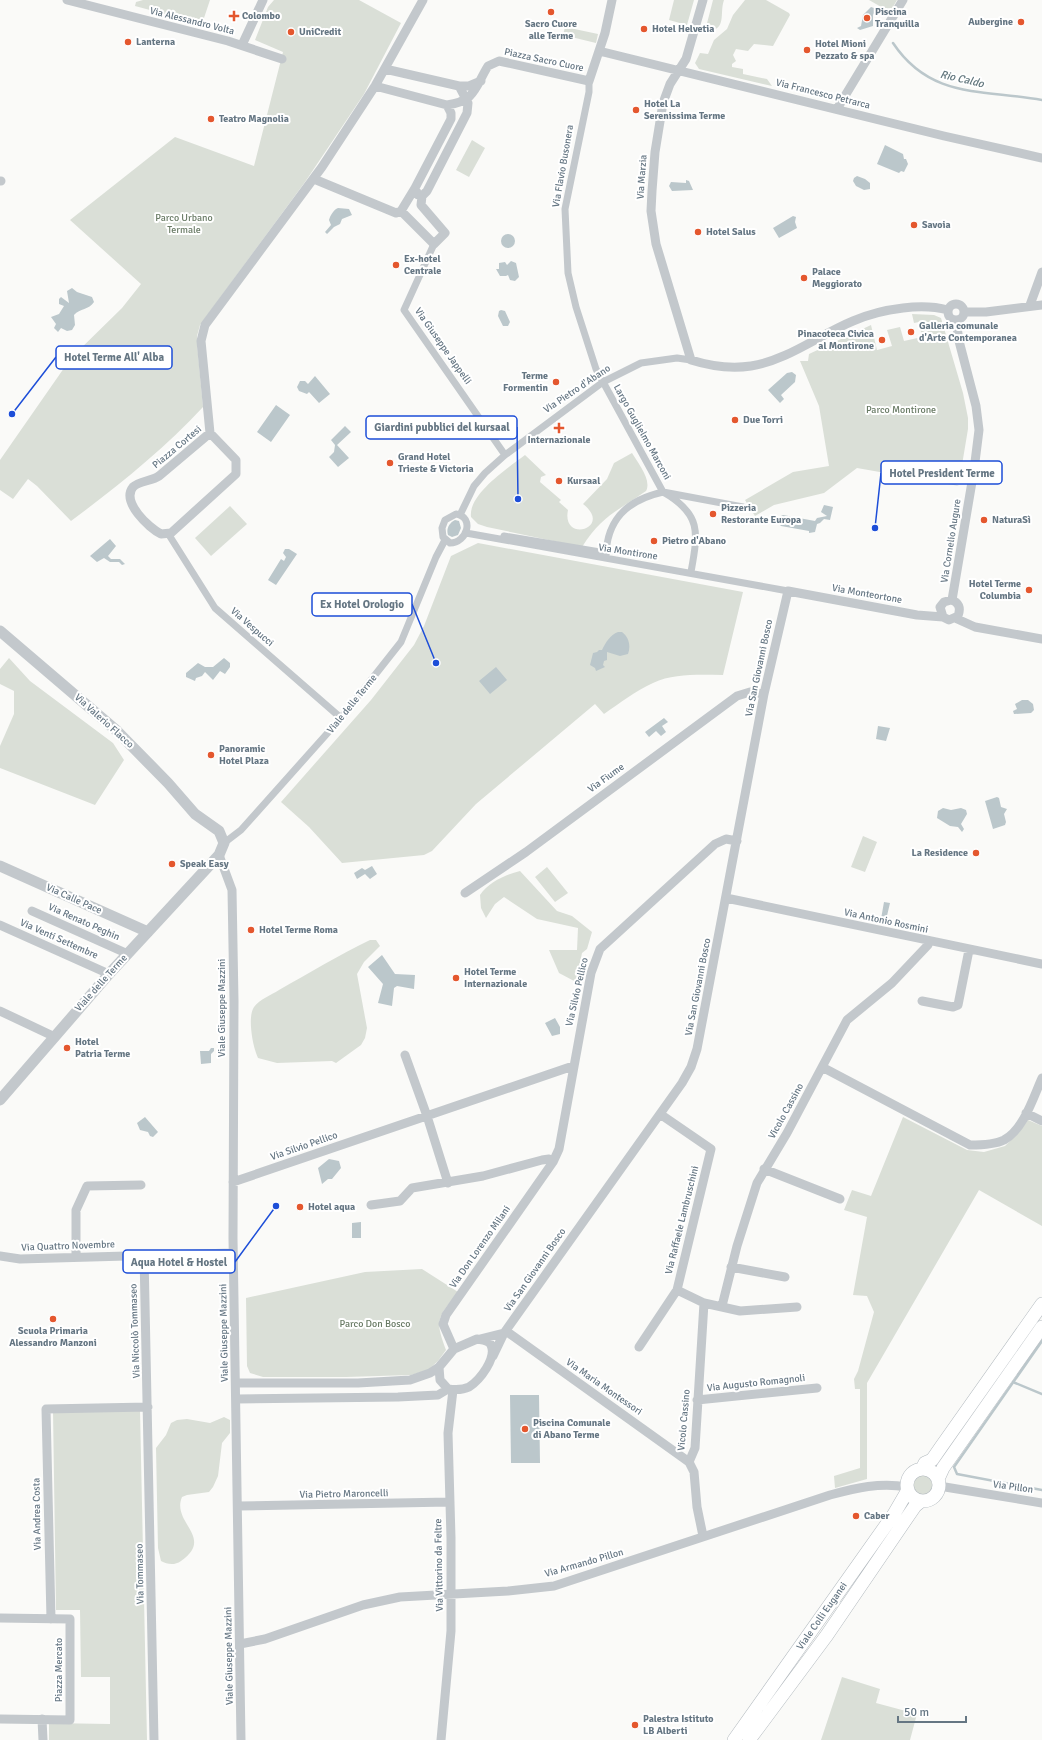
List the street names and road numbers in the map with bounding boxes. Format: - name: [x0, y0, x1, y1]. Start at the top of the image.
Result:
- street label: Via Alessandro Volta: [148, 5, 236, 37]
- street label: Piazza Sacro Cuore: [503, 46, 585, 74]
- street label: Via Francesco Petrarca: [775, 76, 871, 112]
- street label: Via Flavio Busonera: [550, 124, 576, 208]
- street label: Via Marzia: [634, 154, 650, 200]
- street label: Via Giuseppe Jappelli: [412, 305, 474, 387]
- street label: Via Pietro d'Abano: [541, 362, 613, 416]
- street label: Largo Guglielmo Marconi: [611, 382, 673, 482]
- street label: Piazza Cortesi: [150, 423, 204, 471]
- street label: Via Cornelio Augure: [938, 498, 964, 584]
- street label: Via Montirone: [597, 541, 659, 563]
- street label: Via Monteortone: [831, 582, 903, 606]
- street label: Via Vespucci: [228, 605, 276, 649]
- street label: Via San Giovanni Bosco: [743, 618, 775, 718]
- street label: Viale delle Terme: [325, 672, 379, 736]
- street label: Via Valerio Flacco: [72, 691, 136, 751]
- street label: Via Fiume: [585, 761, 627, 795]
- street label: Via Calle Pace: [44, 881, 104, 917]
- street label: Via Renato Peghin: [46, 901, 122, 943]
- street label: Via Antonio Rosmini: [843, 906, 929, 936]
- street label: Via Venti Settembre: [18, 916, 100, 962]
- street label: Via San Giovanni Bosco: [683, 937, 713, 1037]
- street label: Viale delle Terme: [72, 952, 130, 1014]
- street label: Via Silvio Pellico: [563, 957, 591, 1027]
- street label: Viale Giuseppe Mazzini: [216, 959, 228, 1057]
- street label: Vicolo Cassino: [766, 1081, 806, 1141]
- street label: Via Silvio Pellico: [269, 1129, 339, 1163]
- street label: Via Raffaele Lambruschini: [663, 1165, 701, 1275]
- street label: Via Don Lorenzo Milani: [447, 1203, 513, 1291]
- street label: Via San Giovanni Bosco: [502, 1226, 568, 1314]
- street label: Via Quattro Novembre: [21, 1238, 115, 1254]
- street label: Via Niccolò Tommaseo: [127, 1283, 143, 1379]
- street label: Viale Giuseppe Mazzini: [217, 1284, 231, 1382]
- street label: Via Maria Montessori: [564, 1356, 644, 1418]
- street label: Via Augusto Romagnoli: [706, 1372, 806, 1394]
- street label: Vicolo Cassino: [675, 1389, 693, 1451]
- street label: Via Andrea Costa: [30, 1478, 44, 1550]
- street label: Via Pillon: [992, 1478, 1034, 1496]
- street label: Via Pietro Maroncelli: [299, 1487, 389, 1501]
- street label: Via Vittorino da Feltre: [432, 1518, 446, 1612]
- street label: Via Tommaseo: [133, 1544, 147, 1604]
- street label: Via Armando Pillon: [543, 1546, 625, 1580]
- street label: Viale Colli Euganei: [794, 1580, 850, 1652]
- street label: Viale Giuseppe Mazzini: [222, 1607, 236, 1705]
- street label: Piazza Mercato: [53, 1638, 65, 1702]

